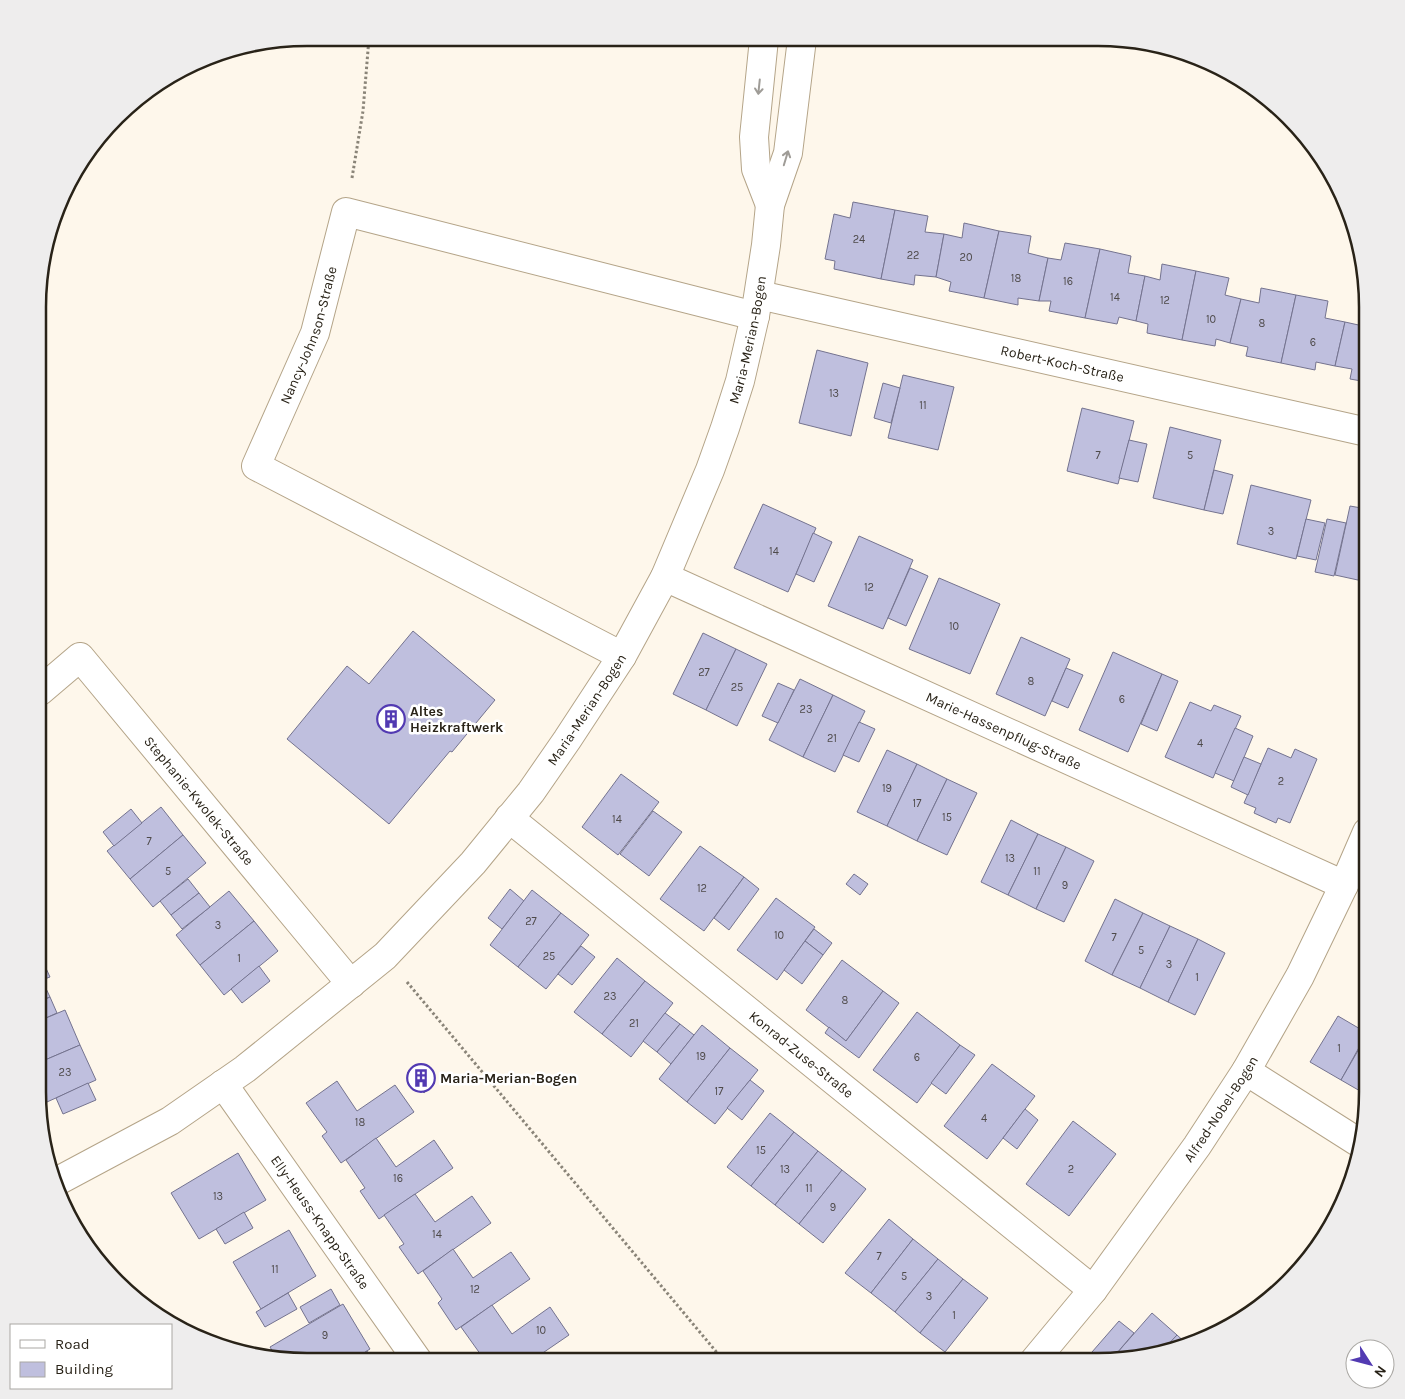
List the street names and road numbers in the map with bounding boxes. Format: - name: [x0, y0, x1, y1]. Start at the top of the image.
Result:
- street label: Nancy-Johnson-Straße: [276, 264, 340, 406]
- street label: Maria-Merian-Bogen: [725, 275, 770, 406]
- street label: Robert-Koch-Straße: [999, 341, 1126, 386]
- street label: Maria-Merian-Bogen: [543, 650, 630, 769]
- street label: Marie-Hassenpflug-Straße: [923, 688, 1084, 773]
- street label: Stephanie-Kwolek-Straße: [141, 733, 257, 869]
- street label: Konrad-Zuse-Straße: [746, 1007, 857, 1102]
- street label: Alfred-Nobel-Bogen: [1180, 1053, 1261, 1165]
- street label: Elly-Heuss-Knapp-Straße: [267, 1152, 373, 1293]

